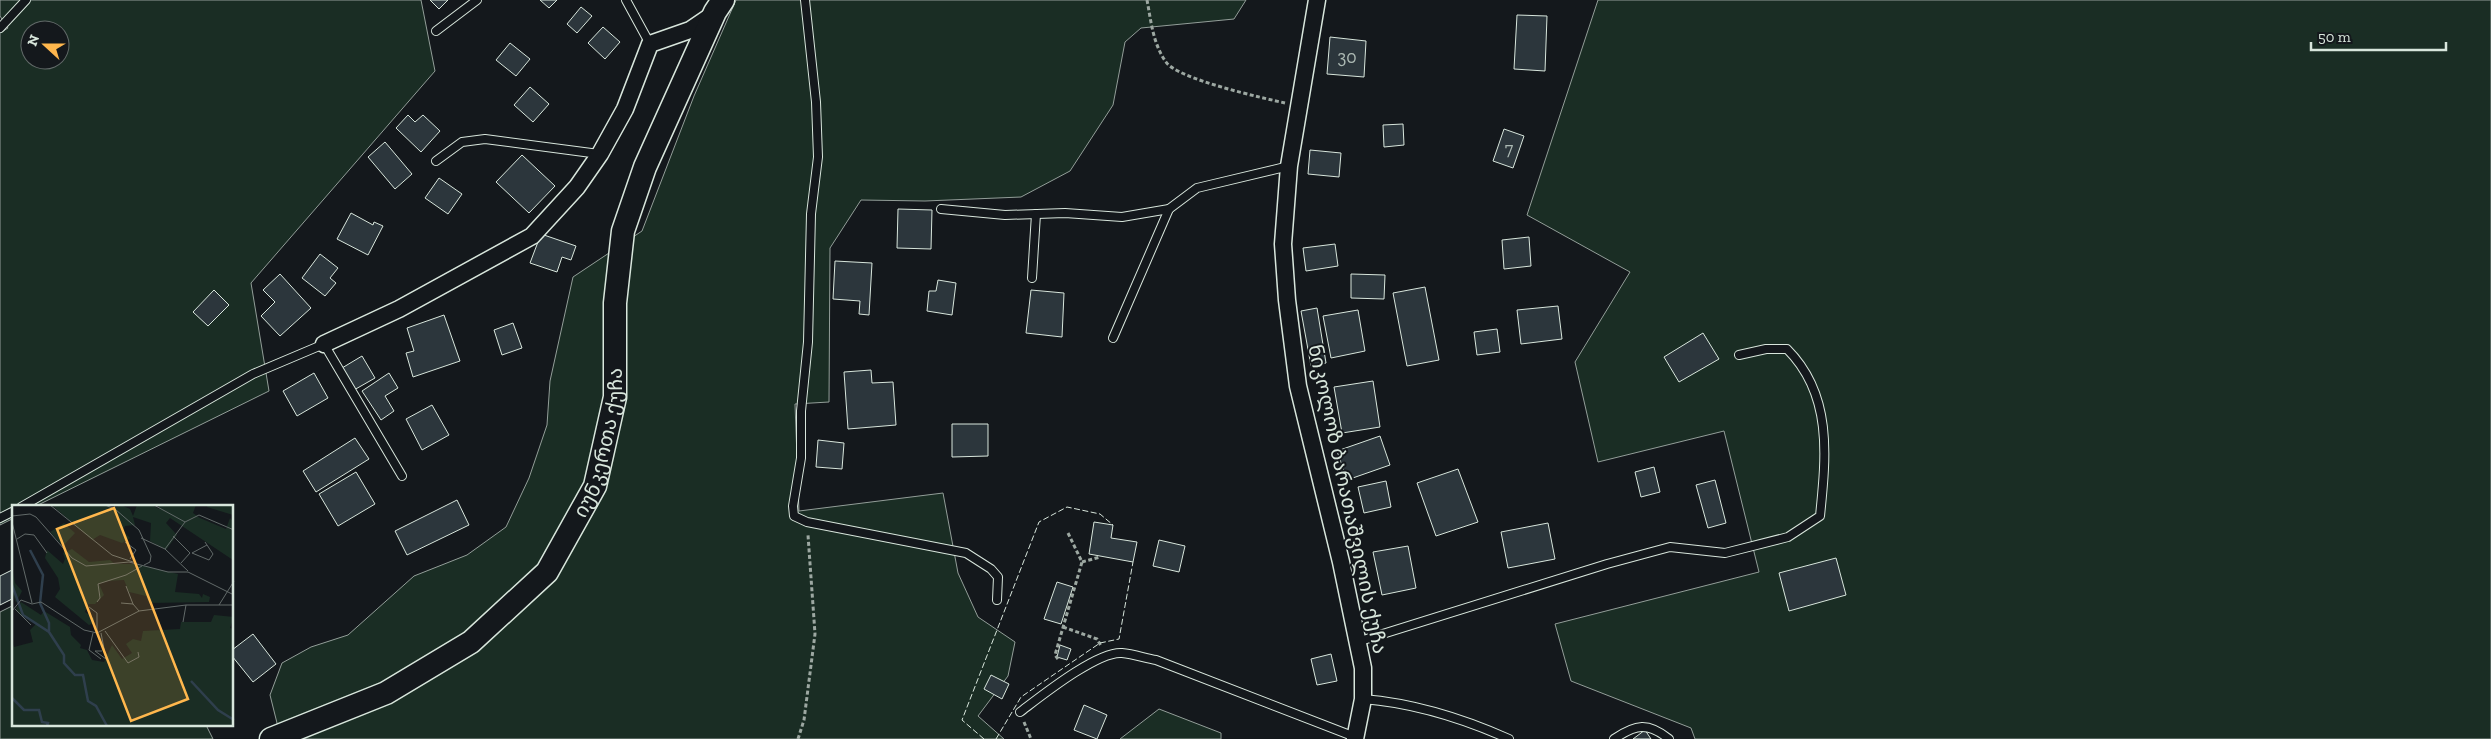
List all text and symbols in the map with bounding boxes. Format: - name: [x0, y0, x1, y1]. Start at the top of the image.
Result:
- north arrow: [20, 20, 70, 70]
- scale bar: [2311, 20, 2446, 52]
- text: 50 m: [2318, 28, 2351, 46]
- text: N: [23, 32, 43, 49]
- house number: 30: [1337, 46, 1357, 68]
- house number: 7: [1505, 138, 1514, 160]
- street label: ნიკოლოზ ბარათაშვილის ქუჩა: [1302, 342, 1393, 656]
- street label: იუნკერთა ქუჩა: [568, 368, 627, 522]
- inset map: [12, 505, 234, 726]

